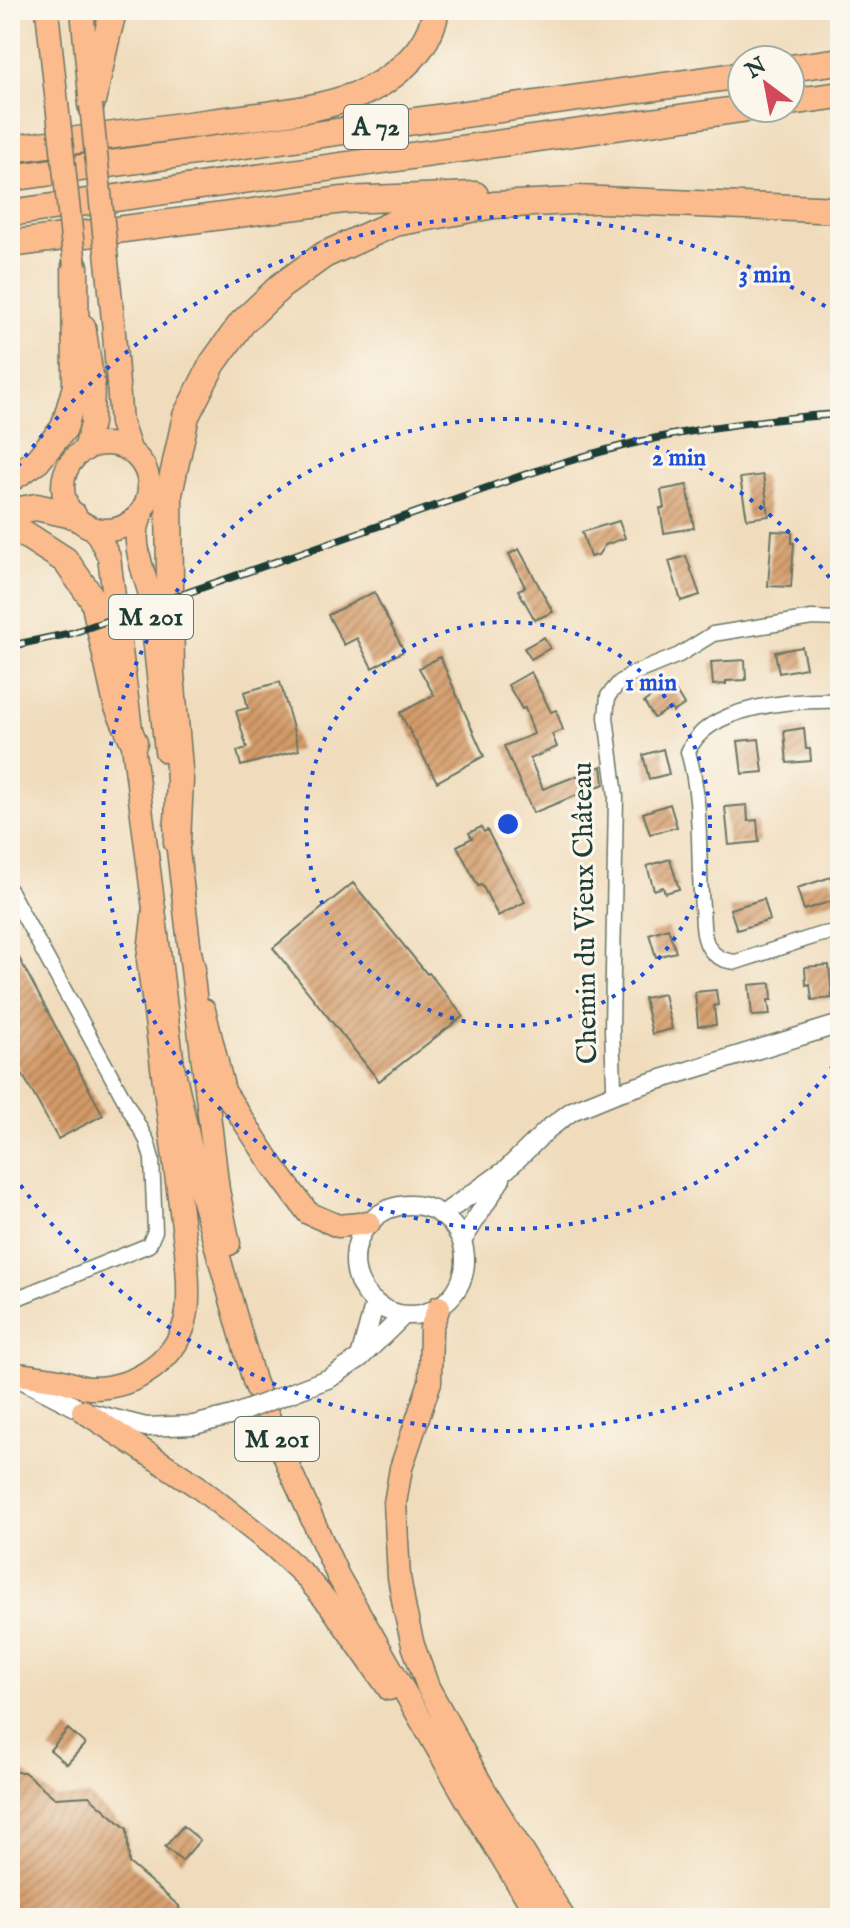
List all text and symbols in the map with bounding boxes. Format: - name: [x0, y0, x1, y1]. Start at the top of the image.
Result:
- north arrow: [726, 44, 806, 124]
- text: N: [740, 52, 772, 86]
- road number: A 72: [344, 105, 408, 149]
- text: 3 min: [739, 260, 791, 291]
- text: 2 min: [652, 443, 706, 474]
- road number: M 201: [109, 595, 193, 639]
- text: 1 min: [625, 668, 677, 699]
- street label: Chemin du Vieux Château: [566, 762, 606, 1064]
- centre of rings: [494, 810, 522, 838]
- road number: M 201: [235, 1417, 319, 1461]

